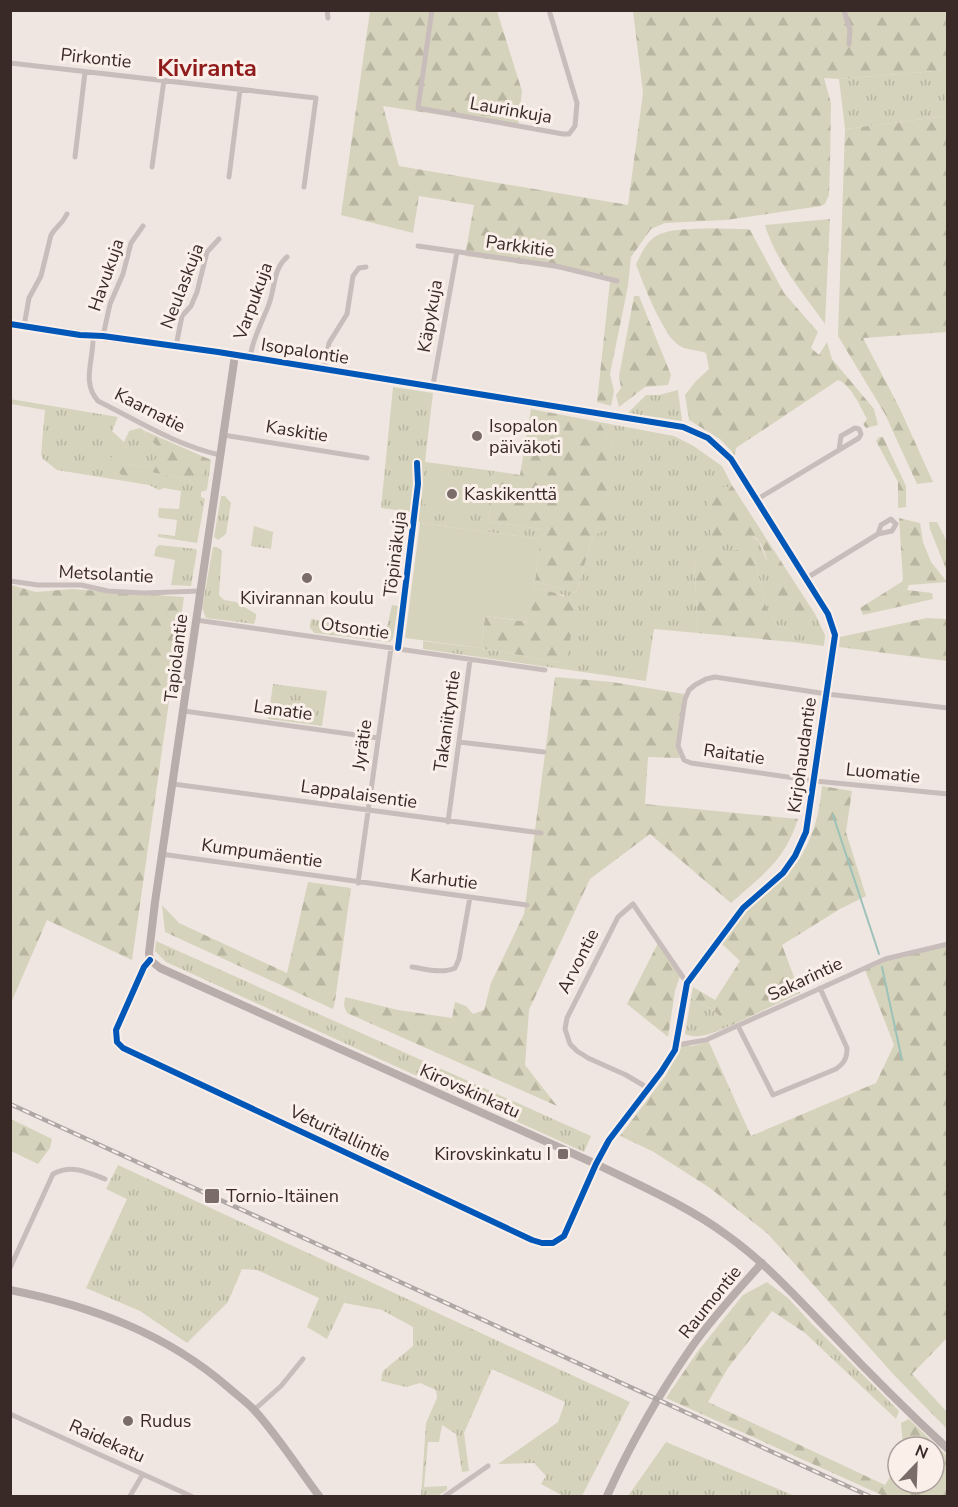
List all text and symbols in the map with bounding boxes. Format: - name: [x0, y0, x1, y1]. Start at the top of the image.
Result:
- street label: Pirkontie: [59, 42, 133, 74]
- district label: Kiviranta: [157, 52, 257, 84]
- street label: Laurinkuja: [468, 91, 554, 129]
- street label: Parkkitie: [484, 229, 556, 263]
- street label: Havukuja: [82, 235, 130, 315]
- street label: Neulaskuja: [155, 240, 209, 332]
- street label: Varpukuja: [228, 259, 278, 344]
- street label: Käpykuja: [412, 278, 448, 354]
- street label: Isopalontie: [259, 332, 351, 370]
- street label: Kaarnatie: [110, 382, 190, 438]
- street label: Kaskitie: [264, 414, 330, 448]
- place label: Isopalon päiväkoti: [489, 414, 561, 459]
- marker: Isopalon päiväkoti: [470, 429, 484, 443]
- place label: Kaskikenttä: [464, 482, 557, 506]
- marker: Kaskikenttä: [445, 487, 459, 501]
- street label: Töpinäkuja: [378, 509, 412, 599]
- street label: Metsolantie: [58, 560, 154, 588]
- marker: Kivirannan koulu: [300, 571, 314, 585]
- place label: Kivirannan koulu: [240, 586, 374, 610]
- street label: Otsontie: [319, 611, 391, 645]
- street label: Tapiolantie: [159, 612, 193, 704]
- street label: Takaniityntie: [428, 669, 466, 773]
- street label: Lanatie: [252, 694, 314, 726]
- street label: Kirjohaudantie: [782, 696, 822, 814]
- street label: Jyrätie: [346, 718, 377, 773]
- street label: Raitatie: [702, 738, 766, 770]
- street label: Luomatie: [845, 757, 921, 789]
- street label: Lappalaisentie: [299, 774, 419, 814]
- street label: Kumpumäentie: [200, 833, 324, 873]
- street label: Karhutie: [409, 863, 479, 895]
- street label: Arvontie: [552, 925, 604, 997]
- street label: Sakarintie: [764, 951, 846, 1007]
- street label: Kirovskinkatu: [416, 1058, 524, 1124]
- street label: Veturitallintie: [285, 1099, 394, 1167]
- place label: Kirovskinkatu I: [434, 1142, 551, 1166]
- marker: Kirovskinkatu I: [556, 1147, 570, 1161]
- place label: Tornio-Itäinen: [226, 1184, 339, 1208]
- marker: Tornio-Itäinen: [203, 1187, 221, 1205]
- street label: Raumontie: [673, 1261, 747, 1343]
- place label: Rudus: [140, 1409, 191, 1433]
- street label: Raidekatu: [65, 1414, 149, 1468]
- marker: Rudus: [121, 1414, 135, 1428]
- north arrow: [886, 1435, 946, 1495]
- text: N: [912, 1440, 931, 1465]

